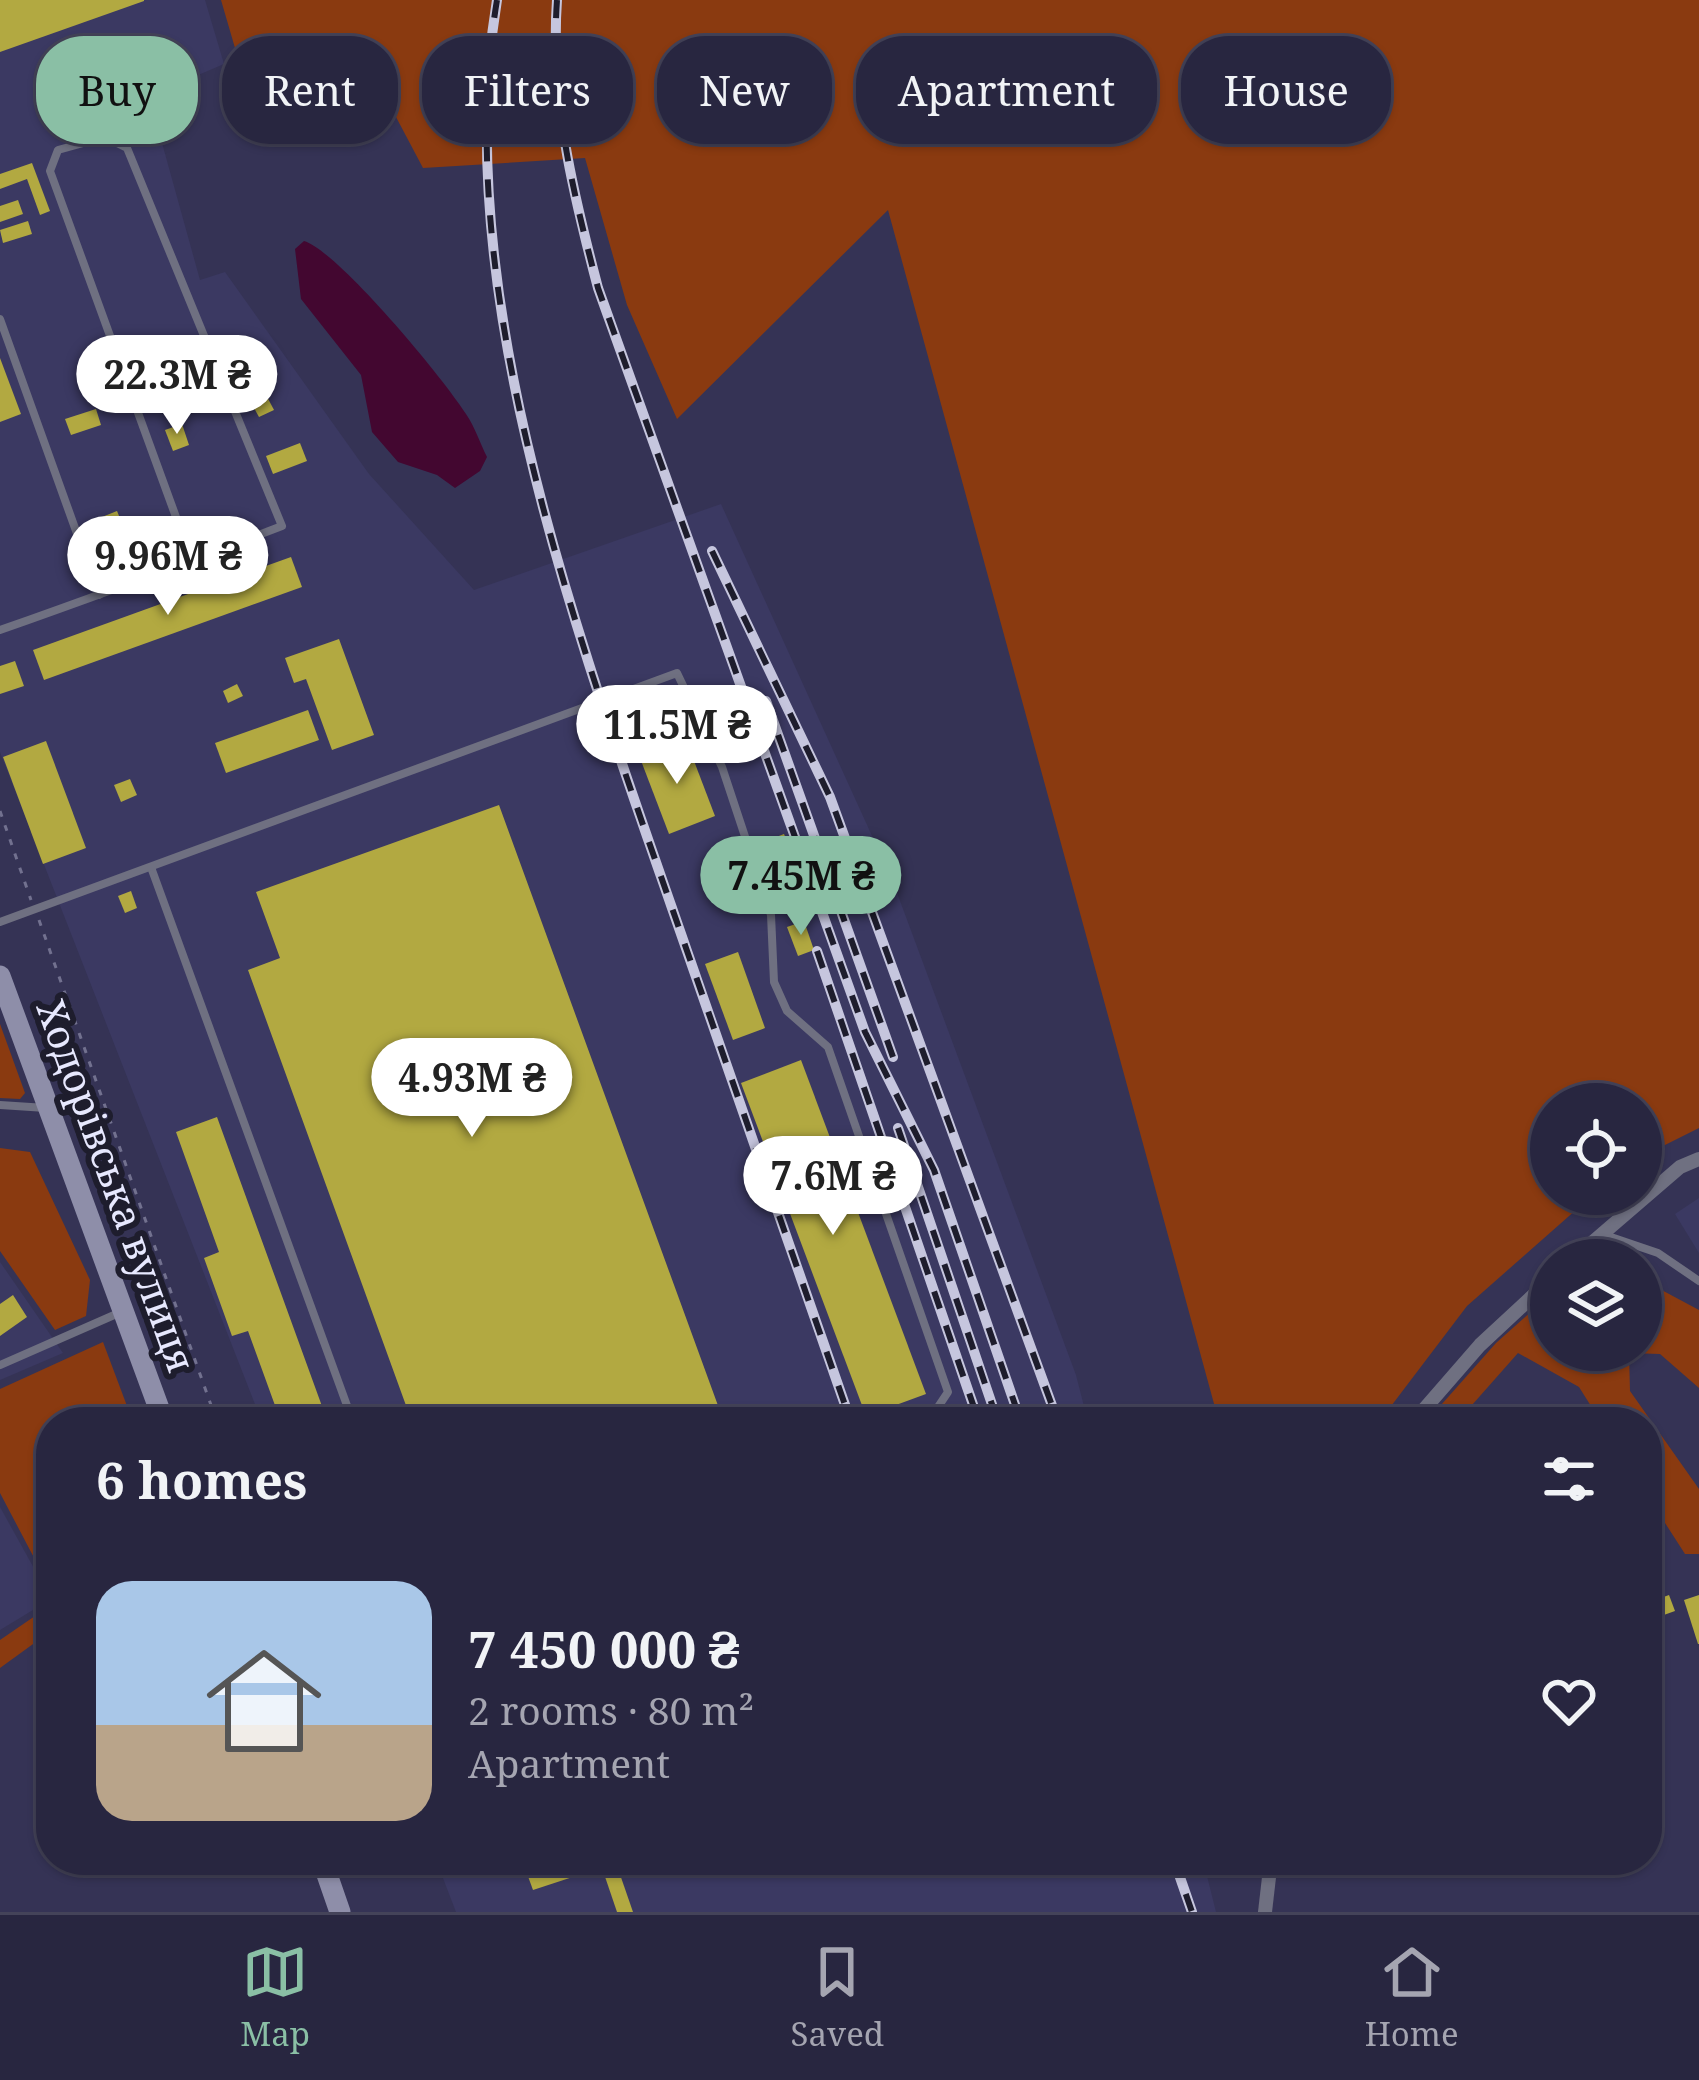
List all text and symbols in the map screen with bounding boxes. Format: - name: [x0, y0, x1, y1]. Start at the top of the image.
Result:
- chip: Buy: [36, 36, 198, 144]
- chip: Rent: [222, 36, 398, 144]
- chip: Filters: [422, 36, 633, 144]
- chip: New: [657, 36, 832, 144]
- chip: Apartment: [856, 36, 1157, 144]
- chip: House: [1181, 36, 1391, 144]
- pin: 22.3M ₴: [66, 335, 288, 437]
- text: 22.3M ₴: [103, 347, 251, 400]
- pin: 9.96M ₴: [57, 516, 279, 618]
- text: 9.96M ₴: [94, 528, 242, 581]
- pin: 11.5M ₴: [566, 685, 788, 787]
- text: 11.5M ₴: [603, 697, 751, 750]
- pin: 7.45M ₴: [690, 836, 912, 938]
- text: 7.45M ₴: [727, 848, 875, 901]
- street label: Ходорівська вулиця: [25, 992, 209, 1379]
- pin: 4.93M ₴: [361, 1038, 583, 1140]
- text: 4.93M ₴: [398, 1050, 546, 1103]
- map controls: [1530, 1083, 1662, 1371]
- button: locate: [1530, 1083, 1662, 1215]
- pin: 7.6M ₴: [735, 1136, 931, 1238]
- text: 7.6M ₴: [770, 1148, 896, 1201]
- button: layers: [1530, 1239, 1662, 1371]
- text: 6 homes: [96, 1444, 307, 1514]
- icon: filters: [1536, 1446, 1602, 1512]
- text: 7 450 000 ₴: [468, 1613, 739, 1683]
- icon: home: [192, 1629, 336, 1773]
- icon: heart: [1536, 1668, 1602, 1734]
- text: 2 rooms · 80 m²: [468, 1683, 754, 1736]
- text: Apartment: [468, 1736, 670, 1789]
- tab: Map: [240, 1939, 310, 2056]
- tab: Saved: [791, 1939, 884, 2056]
- tab: Home: [1365, 1939, 1459, 2056]

